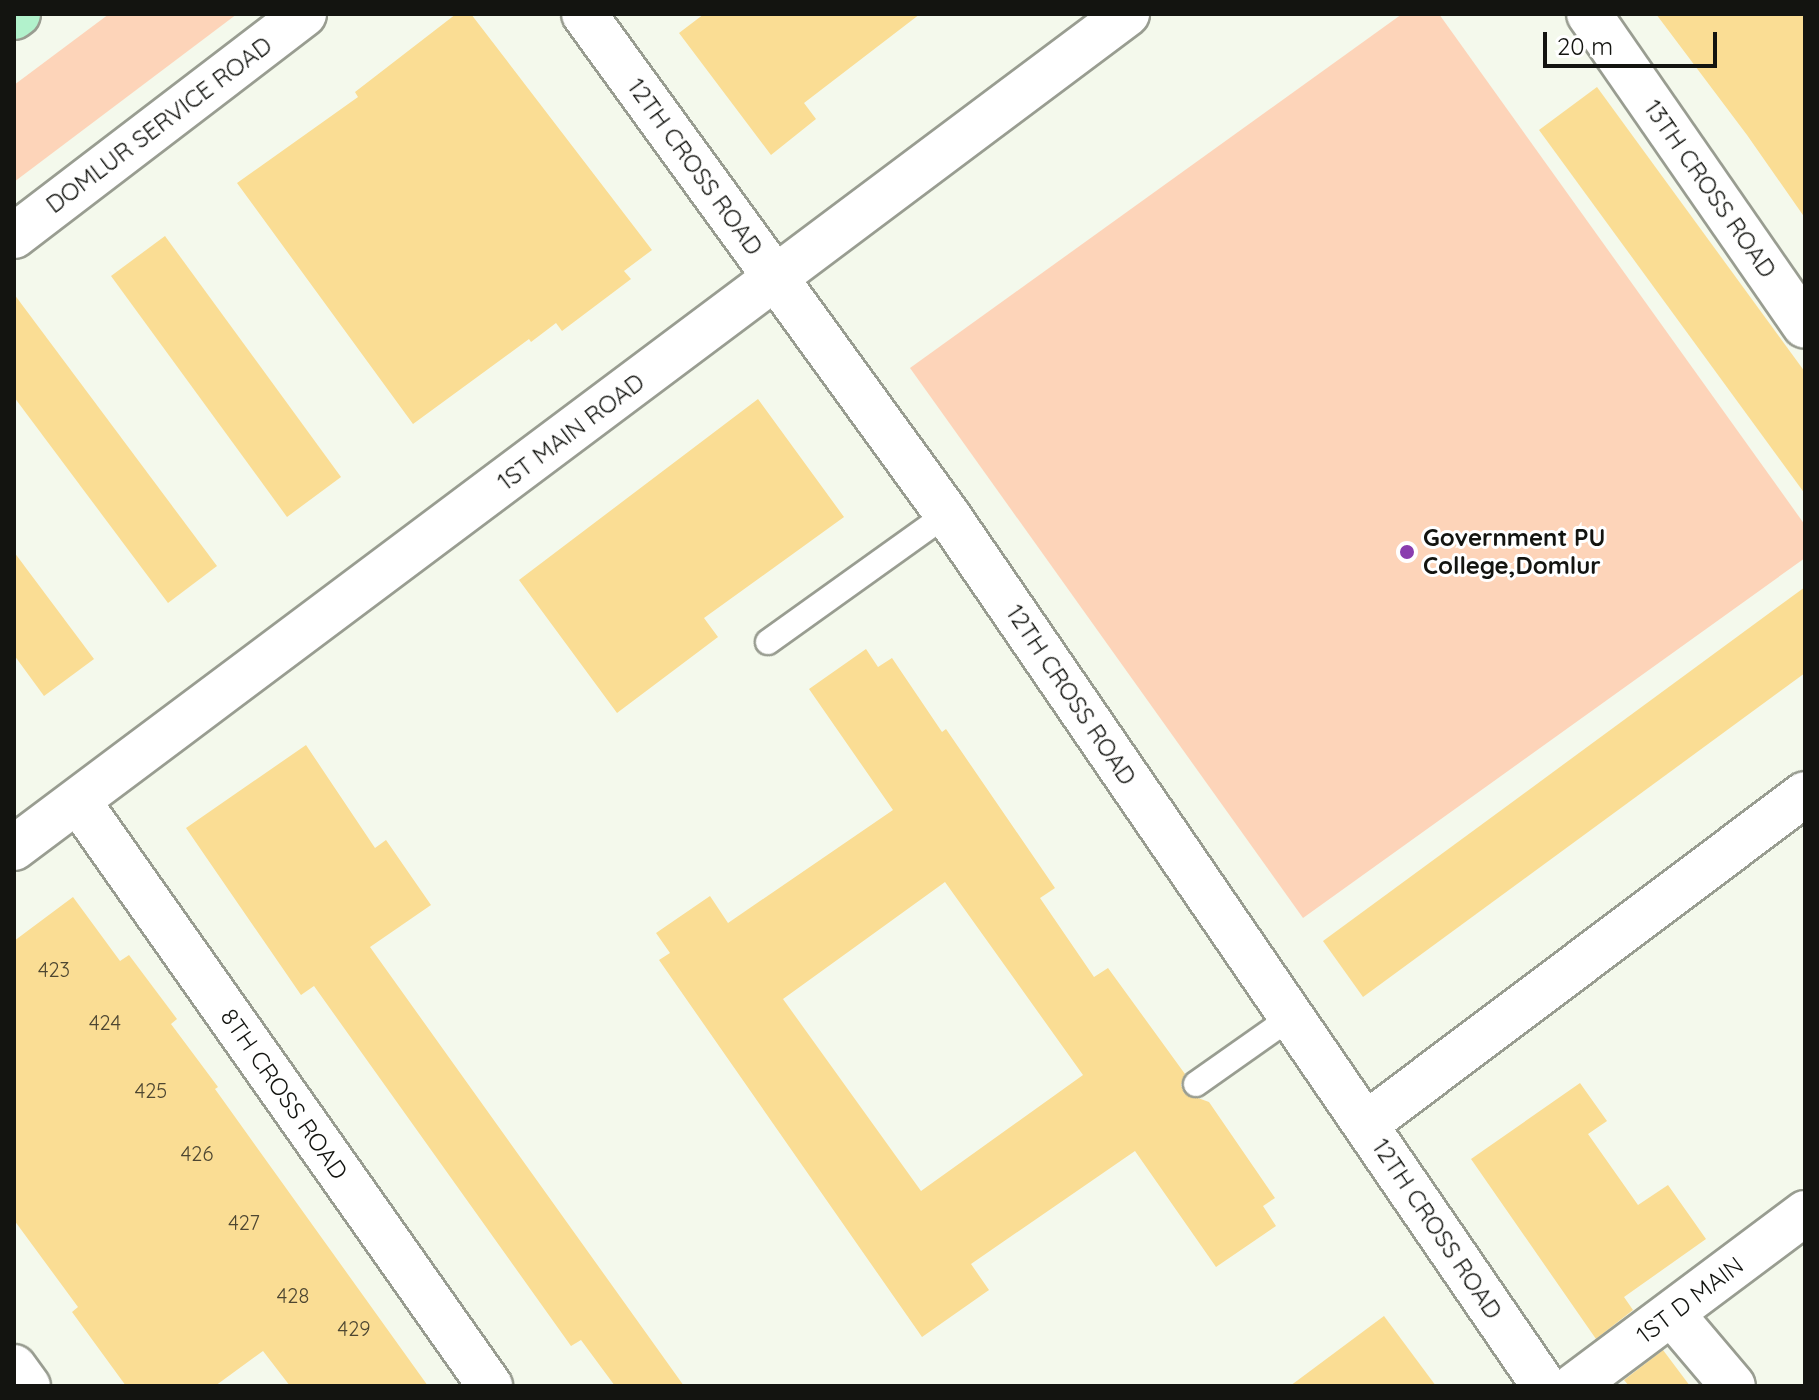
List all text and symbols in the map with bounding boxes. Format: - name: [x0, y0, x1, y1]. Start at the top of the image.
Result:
- scale bar: [1547, 16, 1721, 66]
- street label: DOMLUR SERVICE ROAD: [40, 31, 278, 219]
- text: 20 m: [1557, 31, 1613, 61]
- street label: 12TH CROSS ROAD: [621, 73, 769, 261]
- street label: 13TH CROSS ROAD: [1638, 95, 1782, 283]
- street label: 1ST MAIN ROAD: [492, 368, 650, 496]
- place label: Government PU College,Domlur: [1423, 524, 1605, 580]
- marker: Government PU College,Domlur: [1398, 543, 1416, 561]
- street label: 12TH CROSS ROAD: [1000, 600, 1142, 790]
- house number: 423: [38, 957, 70, 981]
- street label: 8TH CROSS ROAD: [214, 1003, 354, 1185]
- house number: 424: [89, 1010, 121, 1034]
- house number: 425: [135, 1078, 167, 1102]
- street label: 12TH CROSS ROAD: [1366, 1134, 1508, 1324]
- house number: 426: [181, 1141, 213, 1165]
- house number: 427: [228, 1210, 260, 1234]
- street label: 1ST D MAIN: [1631, 1251, 1749, 1349]
- house number: 428: [277, 1283, 309, 1307]
- house number: 429: [338, 1316, 370, 1340]

